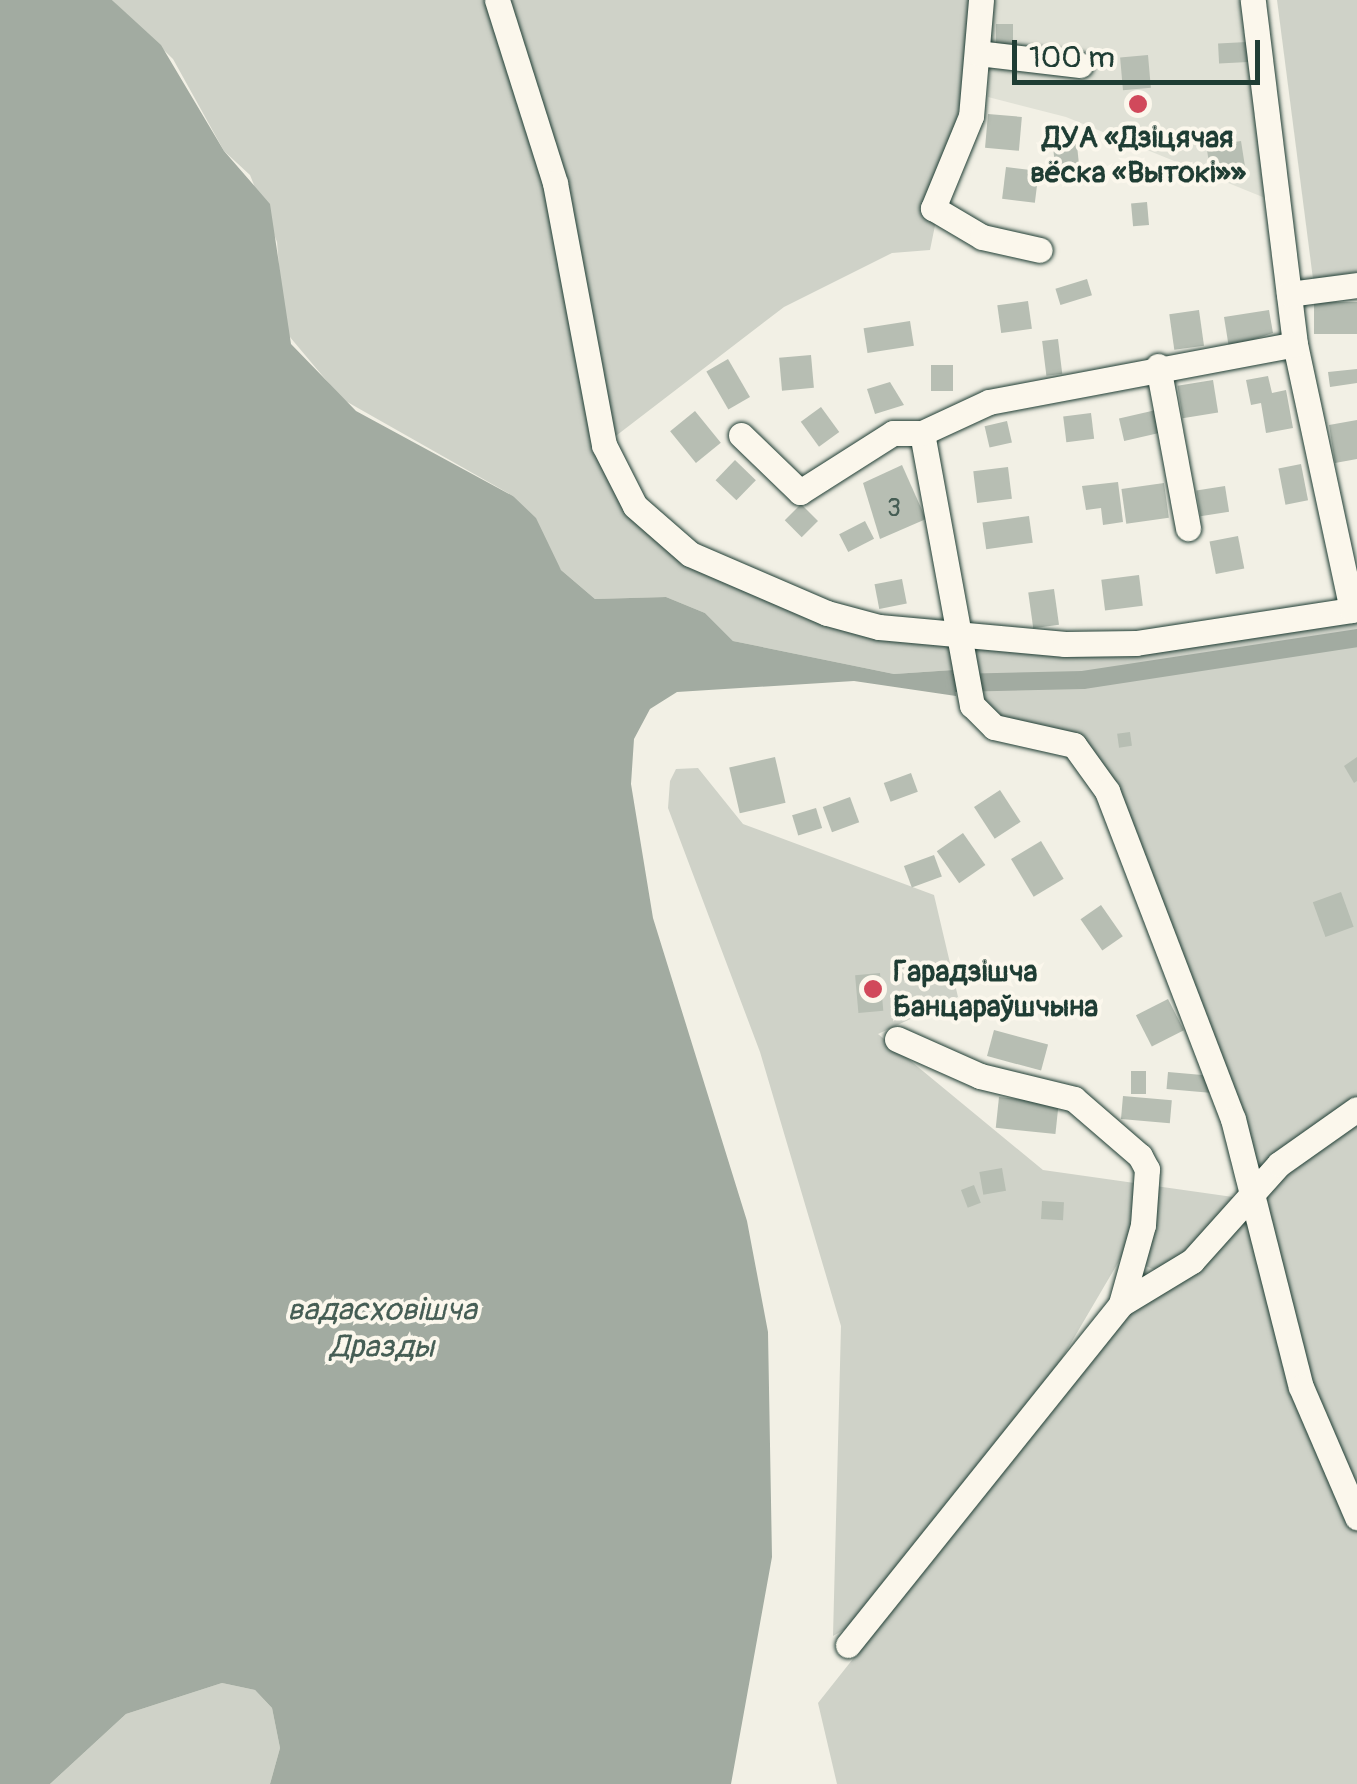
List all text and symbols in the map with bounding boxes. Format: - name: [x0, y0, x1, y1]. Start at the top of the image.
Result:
- scale bar: [1017, 20, 1264, 82]
- text: 100 m: [1029, 39, 1115, 76]
- marker: ДУА «Дзіцячая вёска «Вытокі»»: [1127, 93, 1149, 115]
- place label: ДУА «Дзіцячая вёска «Вытокі»»: [1030, 120, 1246, 190]
- house number: 3: [887, 494, 901, 524]
- place label: Гарадзішча Банцараўшчына: [893, 954, 1098, 1024]
- marker: Гарадзішча Банцараўшчына: [862, 978, 884, 1000]
- water label: вадасховішча Дразды: [287, 1292, 477, 1367]

